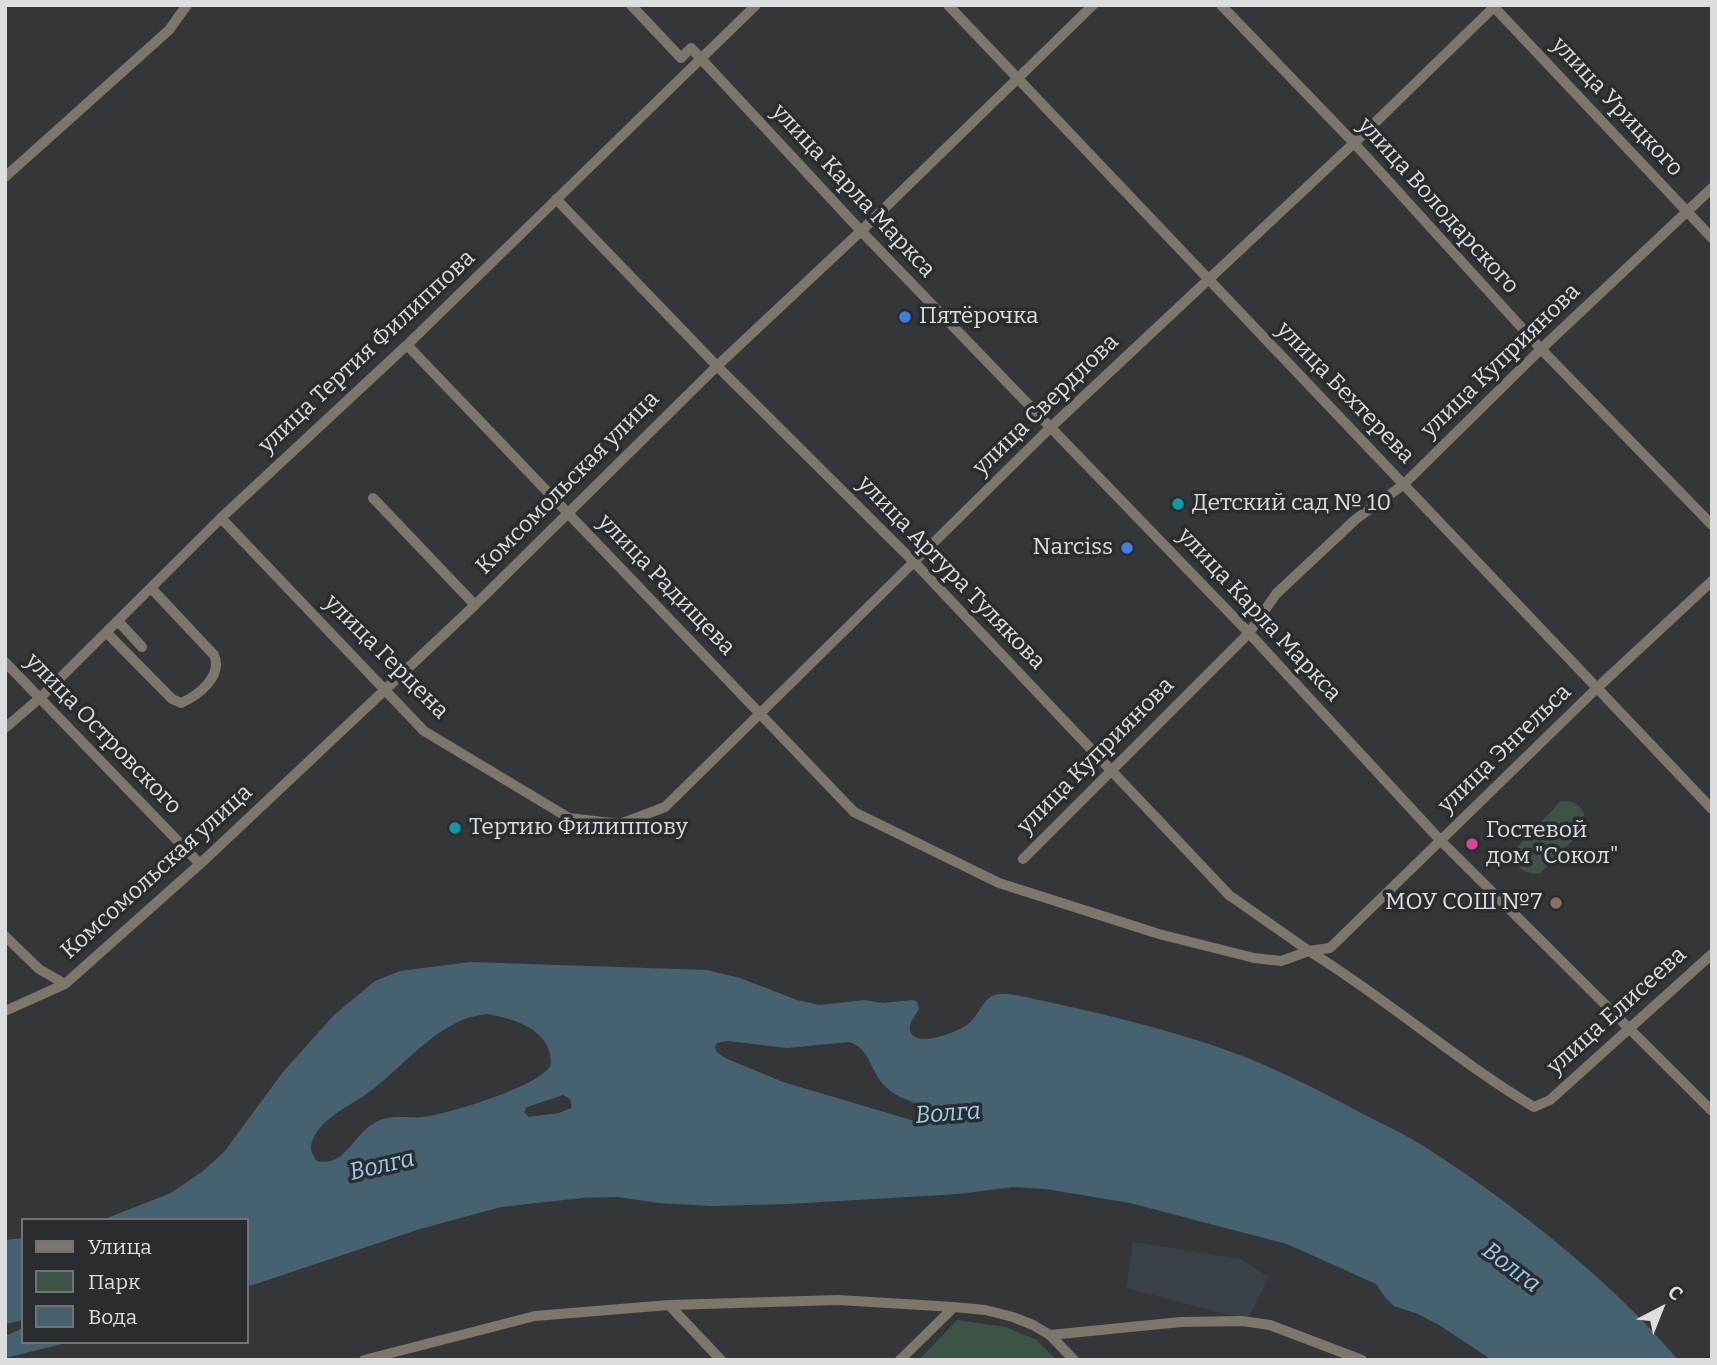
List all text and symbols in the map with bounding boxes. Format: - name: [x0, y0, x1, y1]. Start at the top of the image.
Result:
- street label: улица Урицкого: [1545, 32, 1689, 182]
- street label: улица Карла Маркса: [765, 98, 941, 284]
- street label: улица Володарского: [1352, 112, 1524, 300]
- street label: улица Тертия Филиппова: [253, 244, 481, 460]
- street label: улица Куприянова: [1416, 278, 1586, 444]
- place label: Пятёрочка: [919, 303, 1039, 331]
- marker: Пятёрочка: [897, 309, 913, 325]
- street label: улица Бехтерева: [1270, 316, 1420, 470]
- street label: улица Свердлова: [967, 328, 1125, 482]
- street label: Комсомольская улица: [471, 386, 665, 580]
- street label: улица Артура Тулякова: [851, 470, 1051, 676]
- place label: Детский сад № 10: [1192, 490, 1391, 518]
- marker: Детский сад № 10: [1170, 496, 1186, 512]
- street label: улица Радищева: [592, 509, 740, 661]
- street label: улица Карла Маркса: [1171, 522, 1347, 708]
- place label: Narciss: [1033, 534, 1113, 562]
- marker: Narciss: [1119, 540, 1135, 556]
- street label: улица Герцена: [318, 589, 454, 725]
- street label: улица Островского: [19, 648, 187, 820]
- street label: улица Куприянова: [1012, 672, 1180, 840]
- street label: улица Энгельса: [1433, 679, 1577, 819]
- street label: Комсомольская улица: [56, 779, 258, 965]
- place label: Тертию Филиппову: [469, 814, 688, 842]
- place label: Гостевой дом "Сокол": [1486, 817, 1619, 871]
- marker: Тертию Филиппову: [447, 820, 463, 836]
- marker: Гостевой дом "Сокол": [1464, 836, 1480, 852]
- place label: МОУ СОШ №7: [1385, 889, 1542, 917]
- marker: МОУ СОШ №7: [1548, 895, 1564, 911]
- street label: улица Елисеева: [1542, 941, 1692, 1081]
- water label: Волга: [914, 1097, 982, 1131]
- water label: Волга: [347, 1145, 417, 1187]
- legend: [21, 1218, 248, 1344]
- text: Улица: [88, 1234, 152, 1260]
- water label: Волга: [1476, 1237, 1546, 1299]
- text: Парк: [88, 1269, 140, 1295]
- north arrow: [1626, 1274, 1696, 1344]
- text: С: [1663, 1280, 1688, 1306]
- text: Вода: [88, 1304, 137, 1330]

